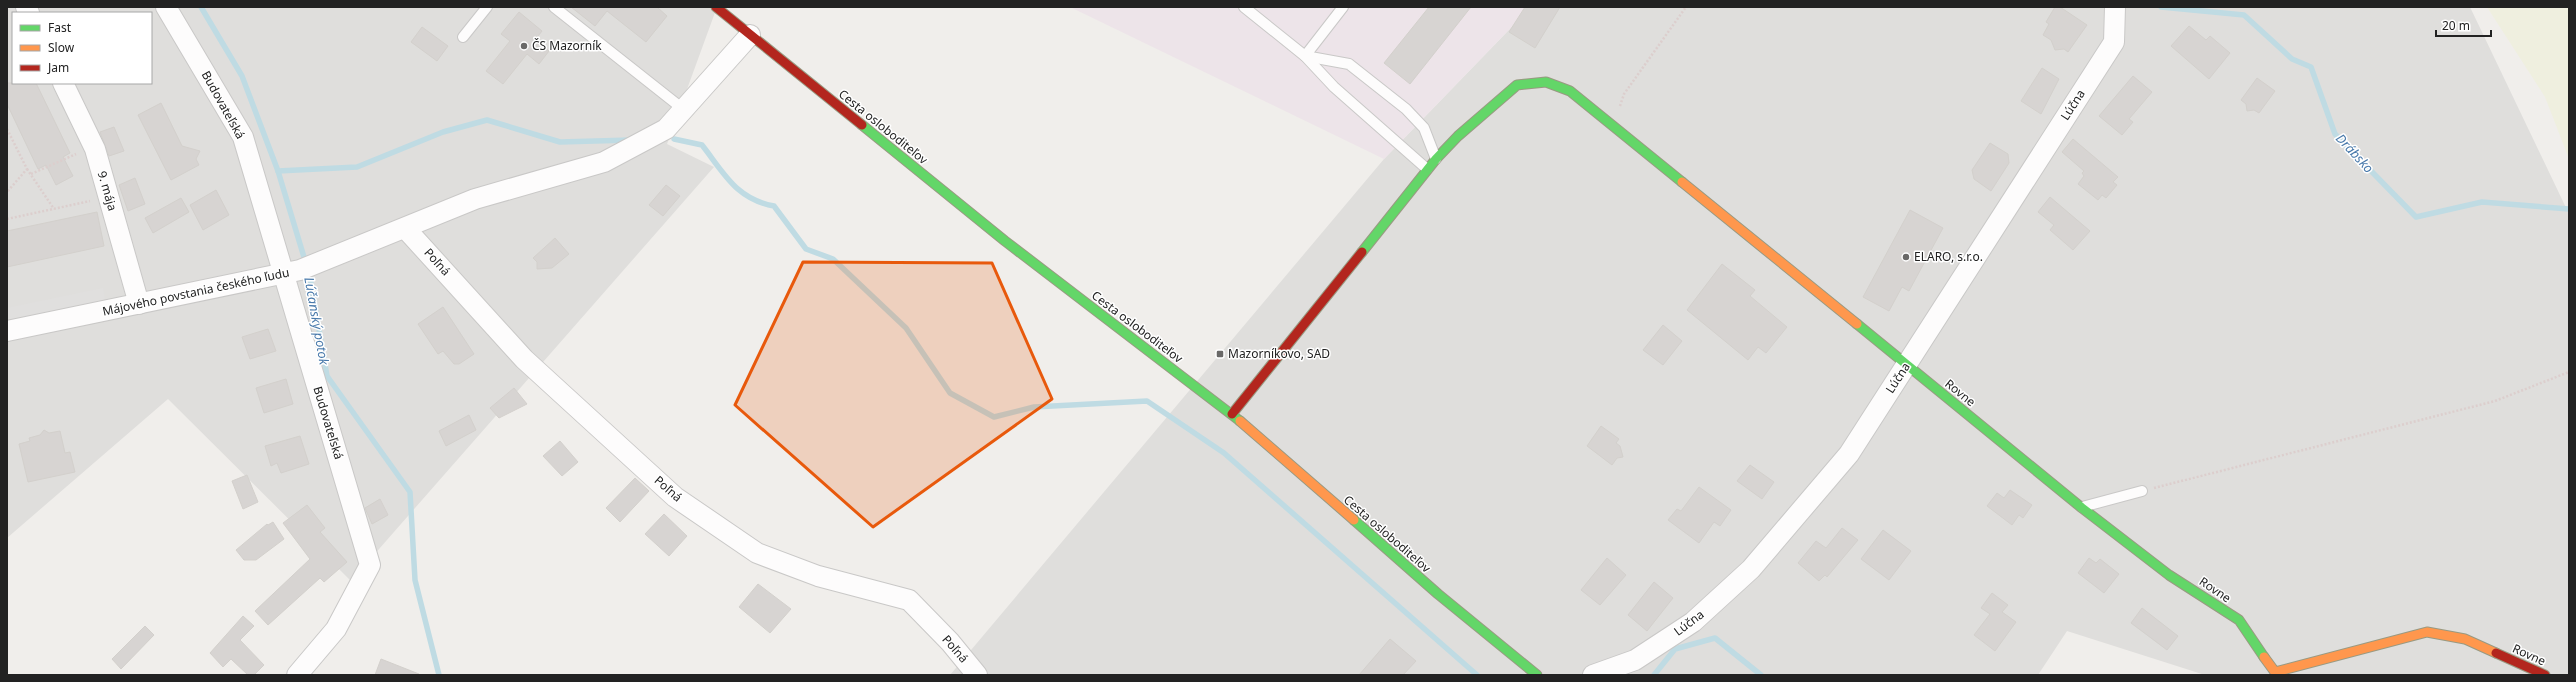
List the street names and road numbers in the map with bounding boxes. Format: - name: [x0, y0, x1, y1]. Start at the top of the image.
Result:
- street label: Budovateľská: [198, 68, 249, 142]
- street label: Cesta osloboditeľov: [835, 85, 932, 168]
- street label: Lúčna: [2056, 86, 2089, 123]
- street label: 9. mája: [94, 169, 121, 213]
- street label: Poľná: [420, 244, 454, 279]
- street label: Májového povstania českého ľudu: [101, 263, 291, 320]
- street label: Cesta osloboditeľov: [1088, 287, 1187, 367]
- street label: Lúčna: [1881, 359, 1914, 396]
- street label: Rovne: [1941, 375, 1979, 410]
- street label: Budovateľská: [309, 384, 348, 461]
- street label: Poľná: [651, 472, 686, 505]
- street label: Cesta osloboditeľov: [1340, 491, 1435, 577]
- street label: Rovne: [2196, 573, 2235, 606]
- street label: Lúčna: [1670, 606, 1707, 640]
- street label: Poľná: [939, 631, 972, 666]
- street label: Rovne: [2510, 640, 2549, 669]

